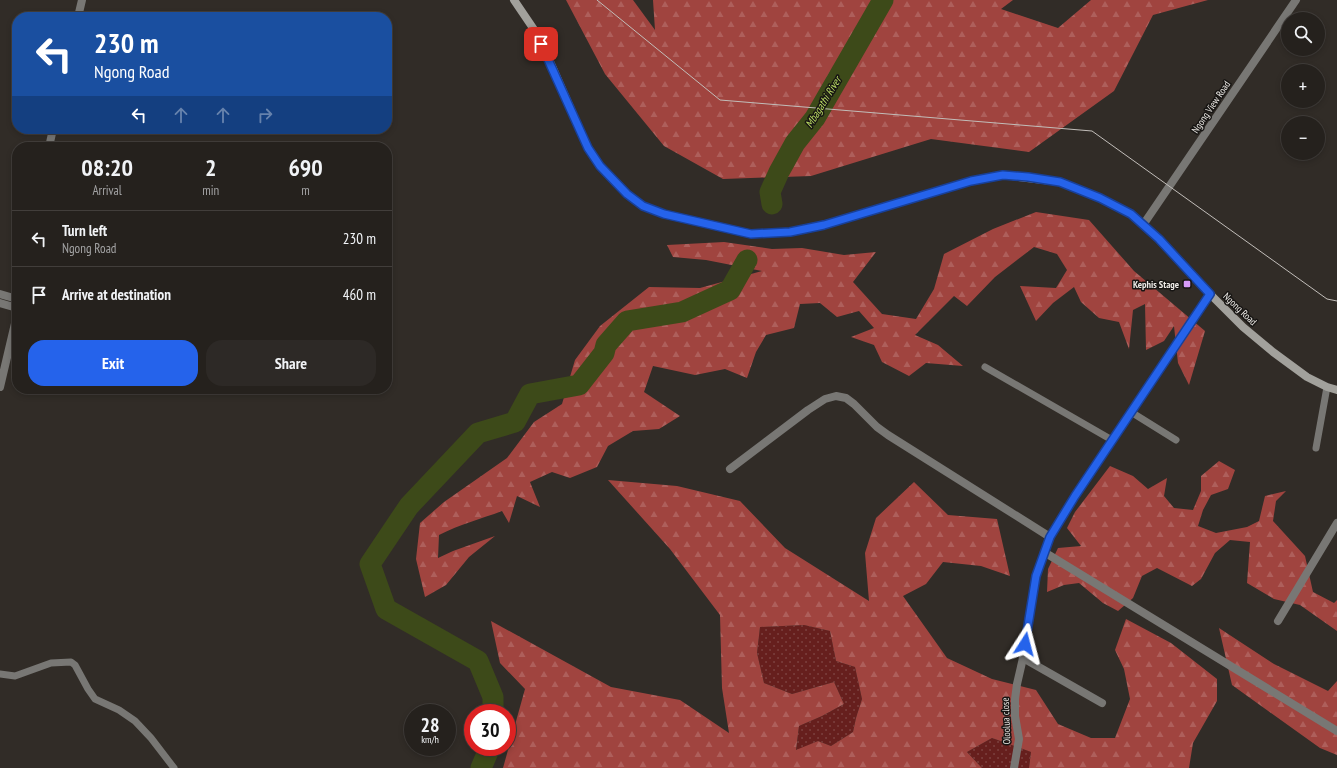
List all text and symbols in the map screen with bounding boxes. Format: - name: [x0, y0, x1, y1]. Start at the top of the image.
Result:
- map controls: [1281, 12, 1325, 160]
- button: search: [1281, 12, 1325, 56]
- text: 230 m: [94, 24, 158, 61]
- pin: [524, 27, 558, 61]
- icon: left: [28, 28, 80, 80]
- icon: arrive: [530, 33, 552, 55]
- text: Ngong Road: [94, 60, 169, 83]
- button: +: [1281, 64, 1325, 108]
- water label: Mbagathi River: [802, 72, 845, 130]
- street label: Ngong View Road: [1189, 78, 1233, 136]
- icon: left: [128, 104, 150, 126]
- icon: ahead: [170, 104, 192, 126]
- icon: ahead: [212, 104, 234, 126]
- icon: right: [254, 104, 276, 126]
- button: −: [1281, 116, 1325, 160]
- text: 08:20: [81, 152, 133, 183]
- text: 2: [205, 152, 216, 183]
- text: 690: [288, 152, 323, 183]
- text: Arrival: [92, 182, 122, 199]
- text: min: [202, 182, 219, 199]
- text: m: [301, 182, 310, 199]
- text: Turn left: [62, 221, 107, 240]
- icon: left: [28, 228, 50, 250]
- text: 230 m: [343, 229, 376, 248]
- text: Ngong Road: [62, 240, 116, 257]
- place label: Kephis Stage: [1133, 278, 1179, 291]
- marker: Kephis Stage: [1182, 279, 1192, 289]
- icon: arrive: [28, 284, 50, 306]
- text: Arrive at destination: [62, 285, 171, 304]
- text: 460 m: [343, 285, 376, 304]
- street label: Ngong Road: [1220, 290, 1260, 328]
- button: Exit: [28, 340, 198, 386]
- button: Share: [206, 340, 376, 386]
- position arrow: [1004, 623, 1046, 665]
- street label: Oloolua close: [999, 697, 1013, 745]
- speed limit sign: 30: [464, 704, 516, 756]
- text: 28: [420, 712, 440, 738]
- text: km/h: [421, 733, 439, 746]

